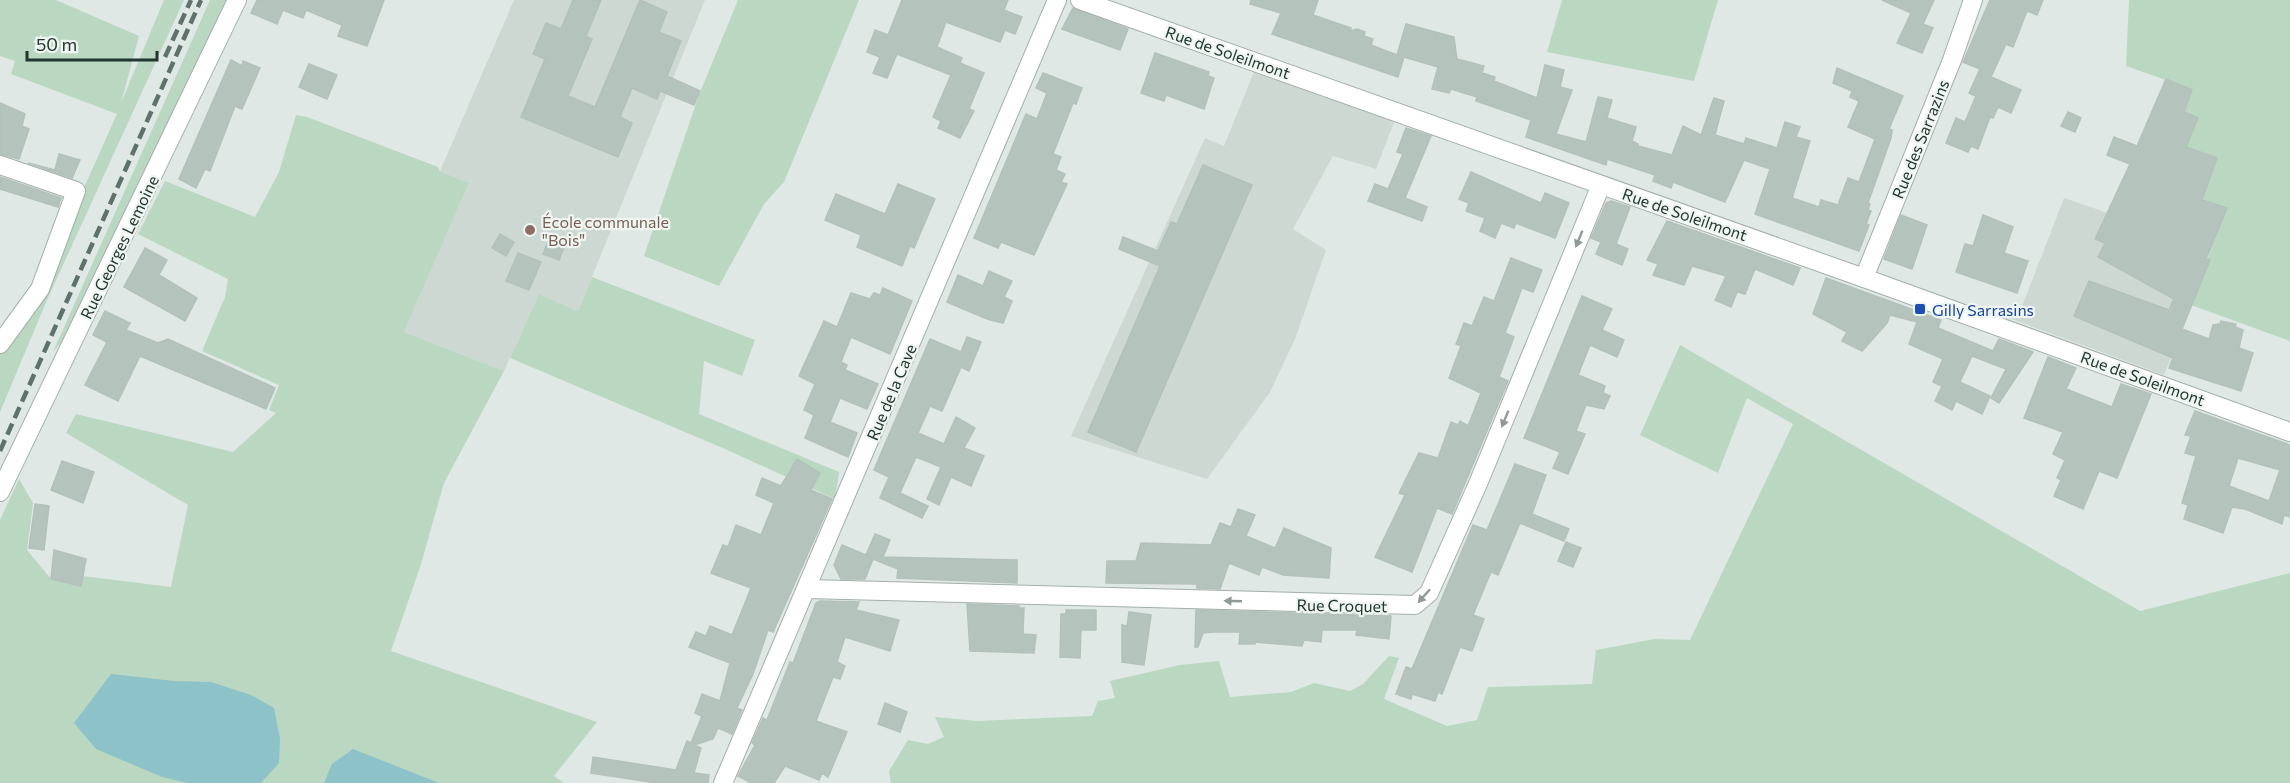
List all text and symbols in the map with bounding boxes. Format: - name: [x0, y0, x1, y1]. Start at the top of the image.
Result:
- street label: Rue de Soleilmont: [1163, 22, 1293, 82]
- scale bar: [27, 24, 158, 62]
- text: 50 m: [36, 33, 77, 55]
- street label: Rue des Sarrazins: [1888, 77, 1952, 201]
- street label: Rue Georges Lemoine: [76, 172, 162, 322]
- street label: Rue de Soleilmont: [1620, 184, 1750, 244]
- place label: École communale "Bois": [542, 212, 669, 249]
- marker: École communale "Bois": [523, 223, 537, 237]
- one-way arrow: [1574, 230, 1583, 248]
- place label: Gilly Sarrasins: [1932, 300, 2034, 319]
- marker: Gilly Sarrasins: [1913, 302, 1927, 316]
- street label: Rue de la Cave: [862, 341, 920, 443]
- street label: Rue de Soleilmont: [2078, 347, 2208, 409]
- one-way arrow: [1500, 410, 1509, 428]
- one-way arrow: [1418, 588, 1431, 603]
- street label: Rue Croquet: [1296, 595, 1388, 615]
- one-way arrow: [1224, 597, 1243, 606]

